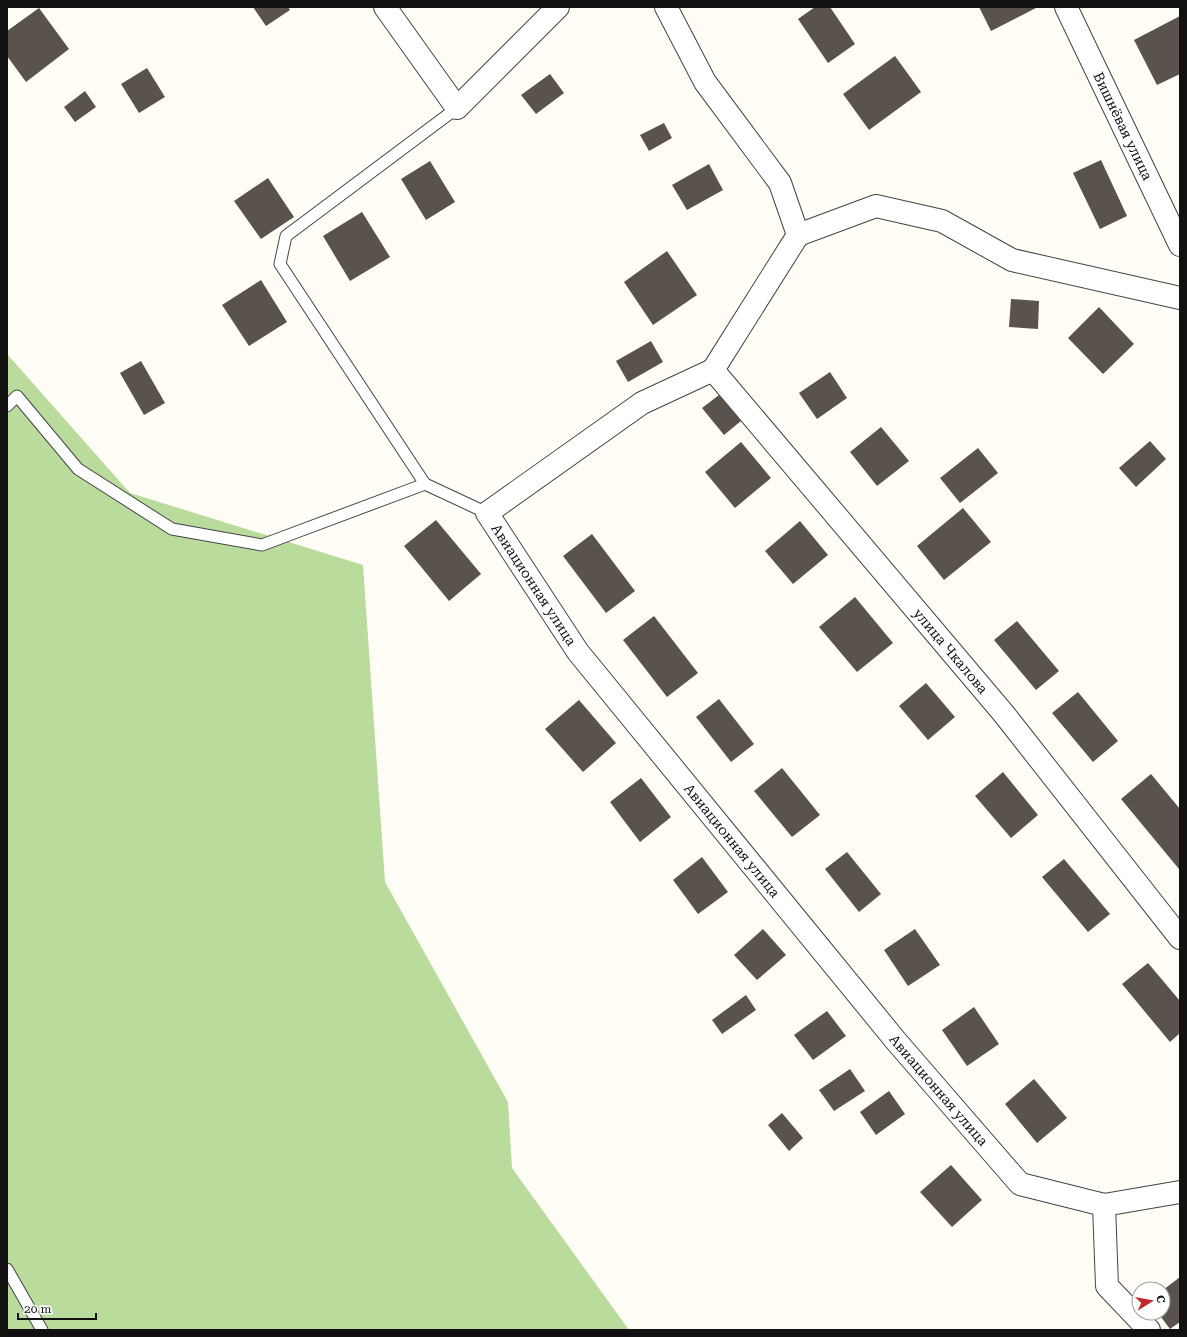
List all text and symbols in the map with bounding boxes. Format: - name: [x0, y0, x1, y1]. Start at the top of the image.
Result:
- street label: Вишнёвая улица: [1090, 69, 1156, 183]
- street label: Авиационная улица: [488, 521, 580, 649]
- street label: улица Чкалова: [910, 605, 991, 697]
- street label: Авиационная улица: [681, 780, 783, 901]
- street label: Авиационная улица: [886, 1031, 991, 1149]
- north arrow: [1131, 1281, 1171, 1321]
- text: С: [1153, 1294, 1167, 1304]
- scale bar: [18, 1295, 96, 1321]
- text: 20 m: [24, 1302, 51, 1316]

